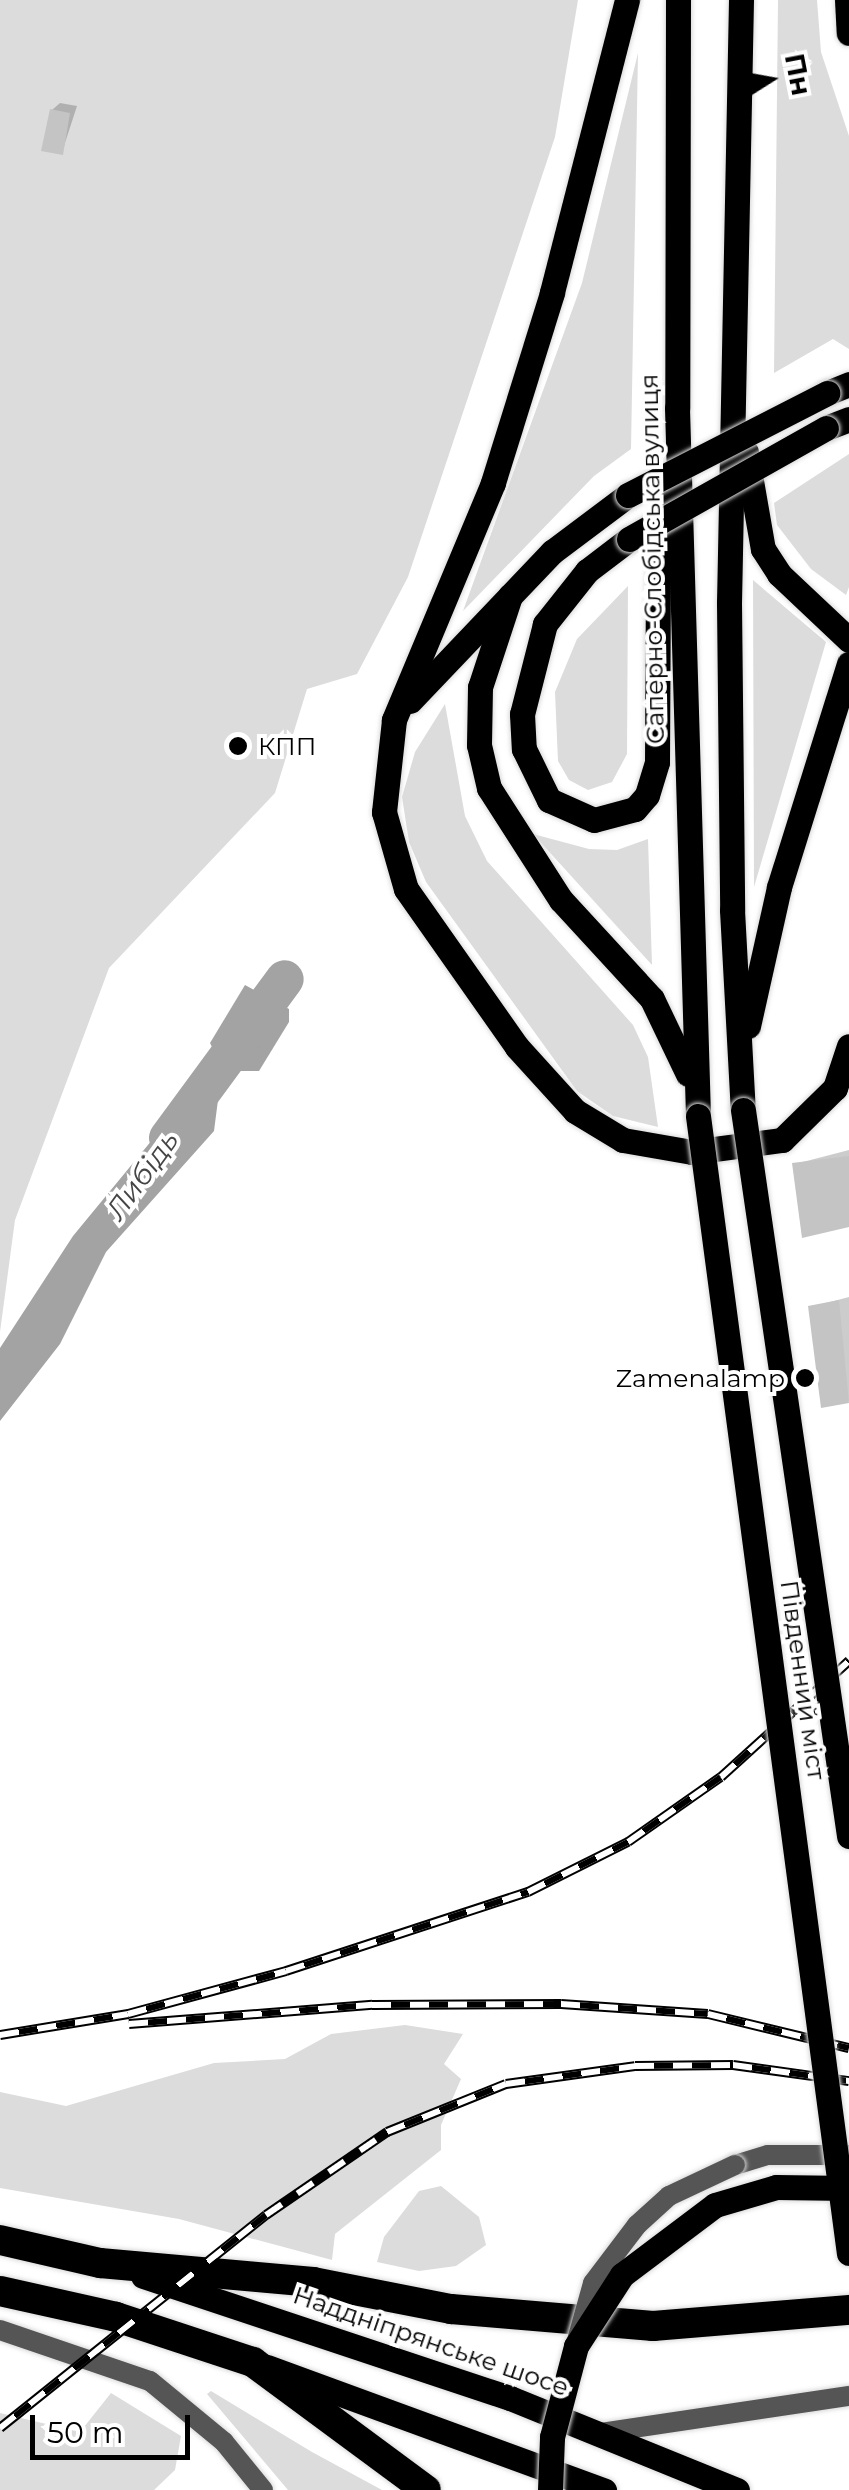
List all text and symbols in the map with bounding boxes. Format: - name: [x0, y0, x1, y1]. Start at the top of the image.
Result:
- north arrow: [719, 30, 819, 130]
- text: Пн: [778, 50, 819, 98]
- street label: Саперно-Слобідська вулиця: [634, 374, 670, 744]
- place label: КПП: [258, 731, 316, 761]
- marker: КПП: [227, 735, 249, 757]
- water label: Либідь: [99, 1124, 185, 1226]
- place label: Zamenalamp: [616, 1363, 785, 1393]
- marker: Zamenalamp: [794, 1367, 816, 1389]
- street label: Південний міст: [774, 1578, 832, 1782]
- street label: Наддніпрянське шосе: [289, 2280, 573, 2402]
- scale bar: [35, 2395, 195, 2457]
- text: 50 m: [47, 2414, 124, 2451]

